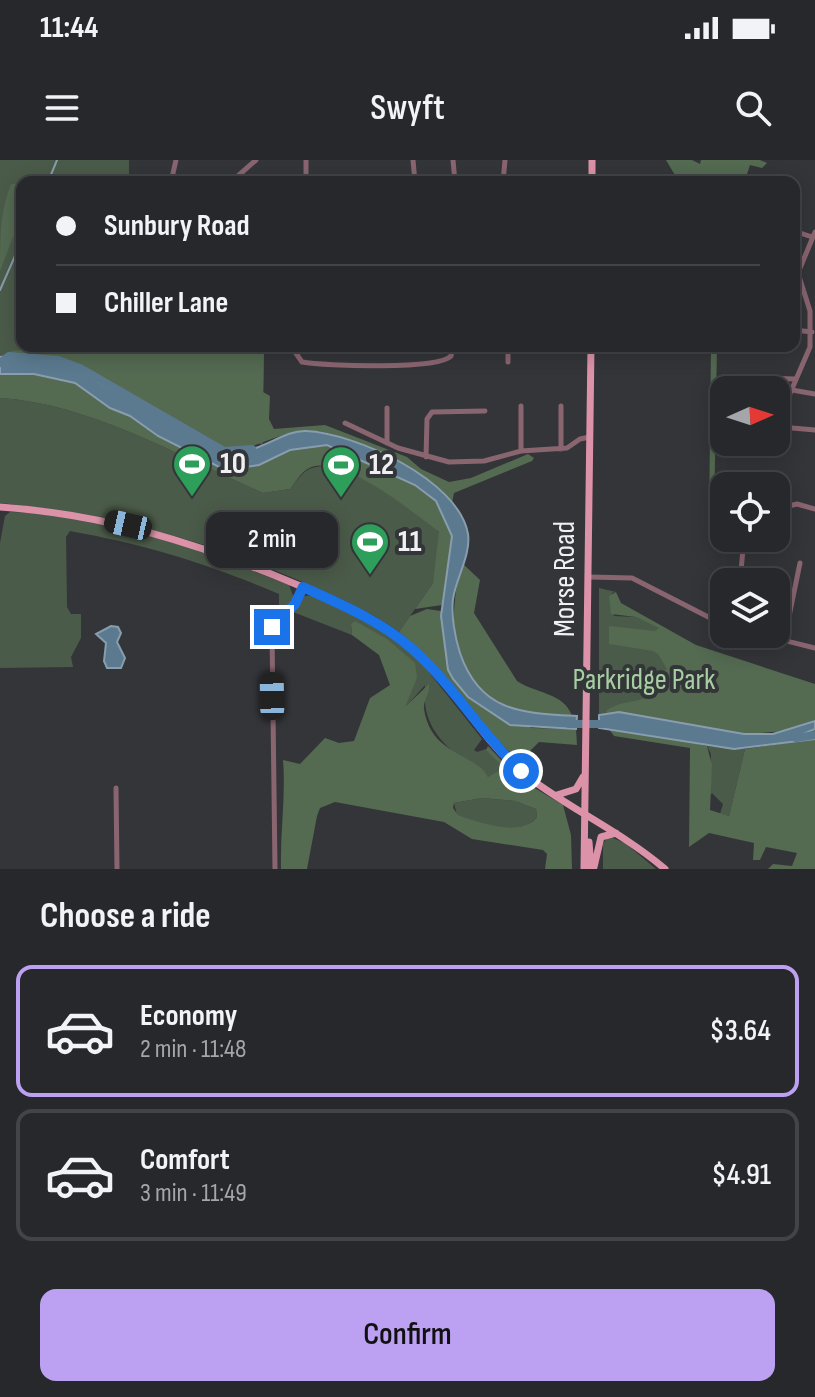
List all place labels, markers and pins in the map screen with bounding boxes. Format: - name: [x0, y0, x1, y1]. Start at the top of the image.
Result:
- sports icon: 10: [171, 443, 213, 498]
- sports icon: 12: [320, 444, 362, 499]
- place label: 10: [220, 446, 246, 482]
- place label: 12: [369, 447, 394, 483]
- sports icon: 11: [349, 521, 391, 576]
- place label: 11: [398, 524, 422, 560]

